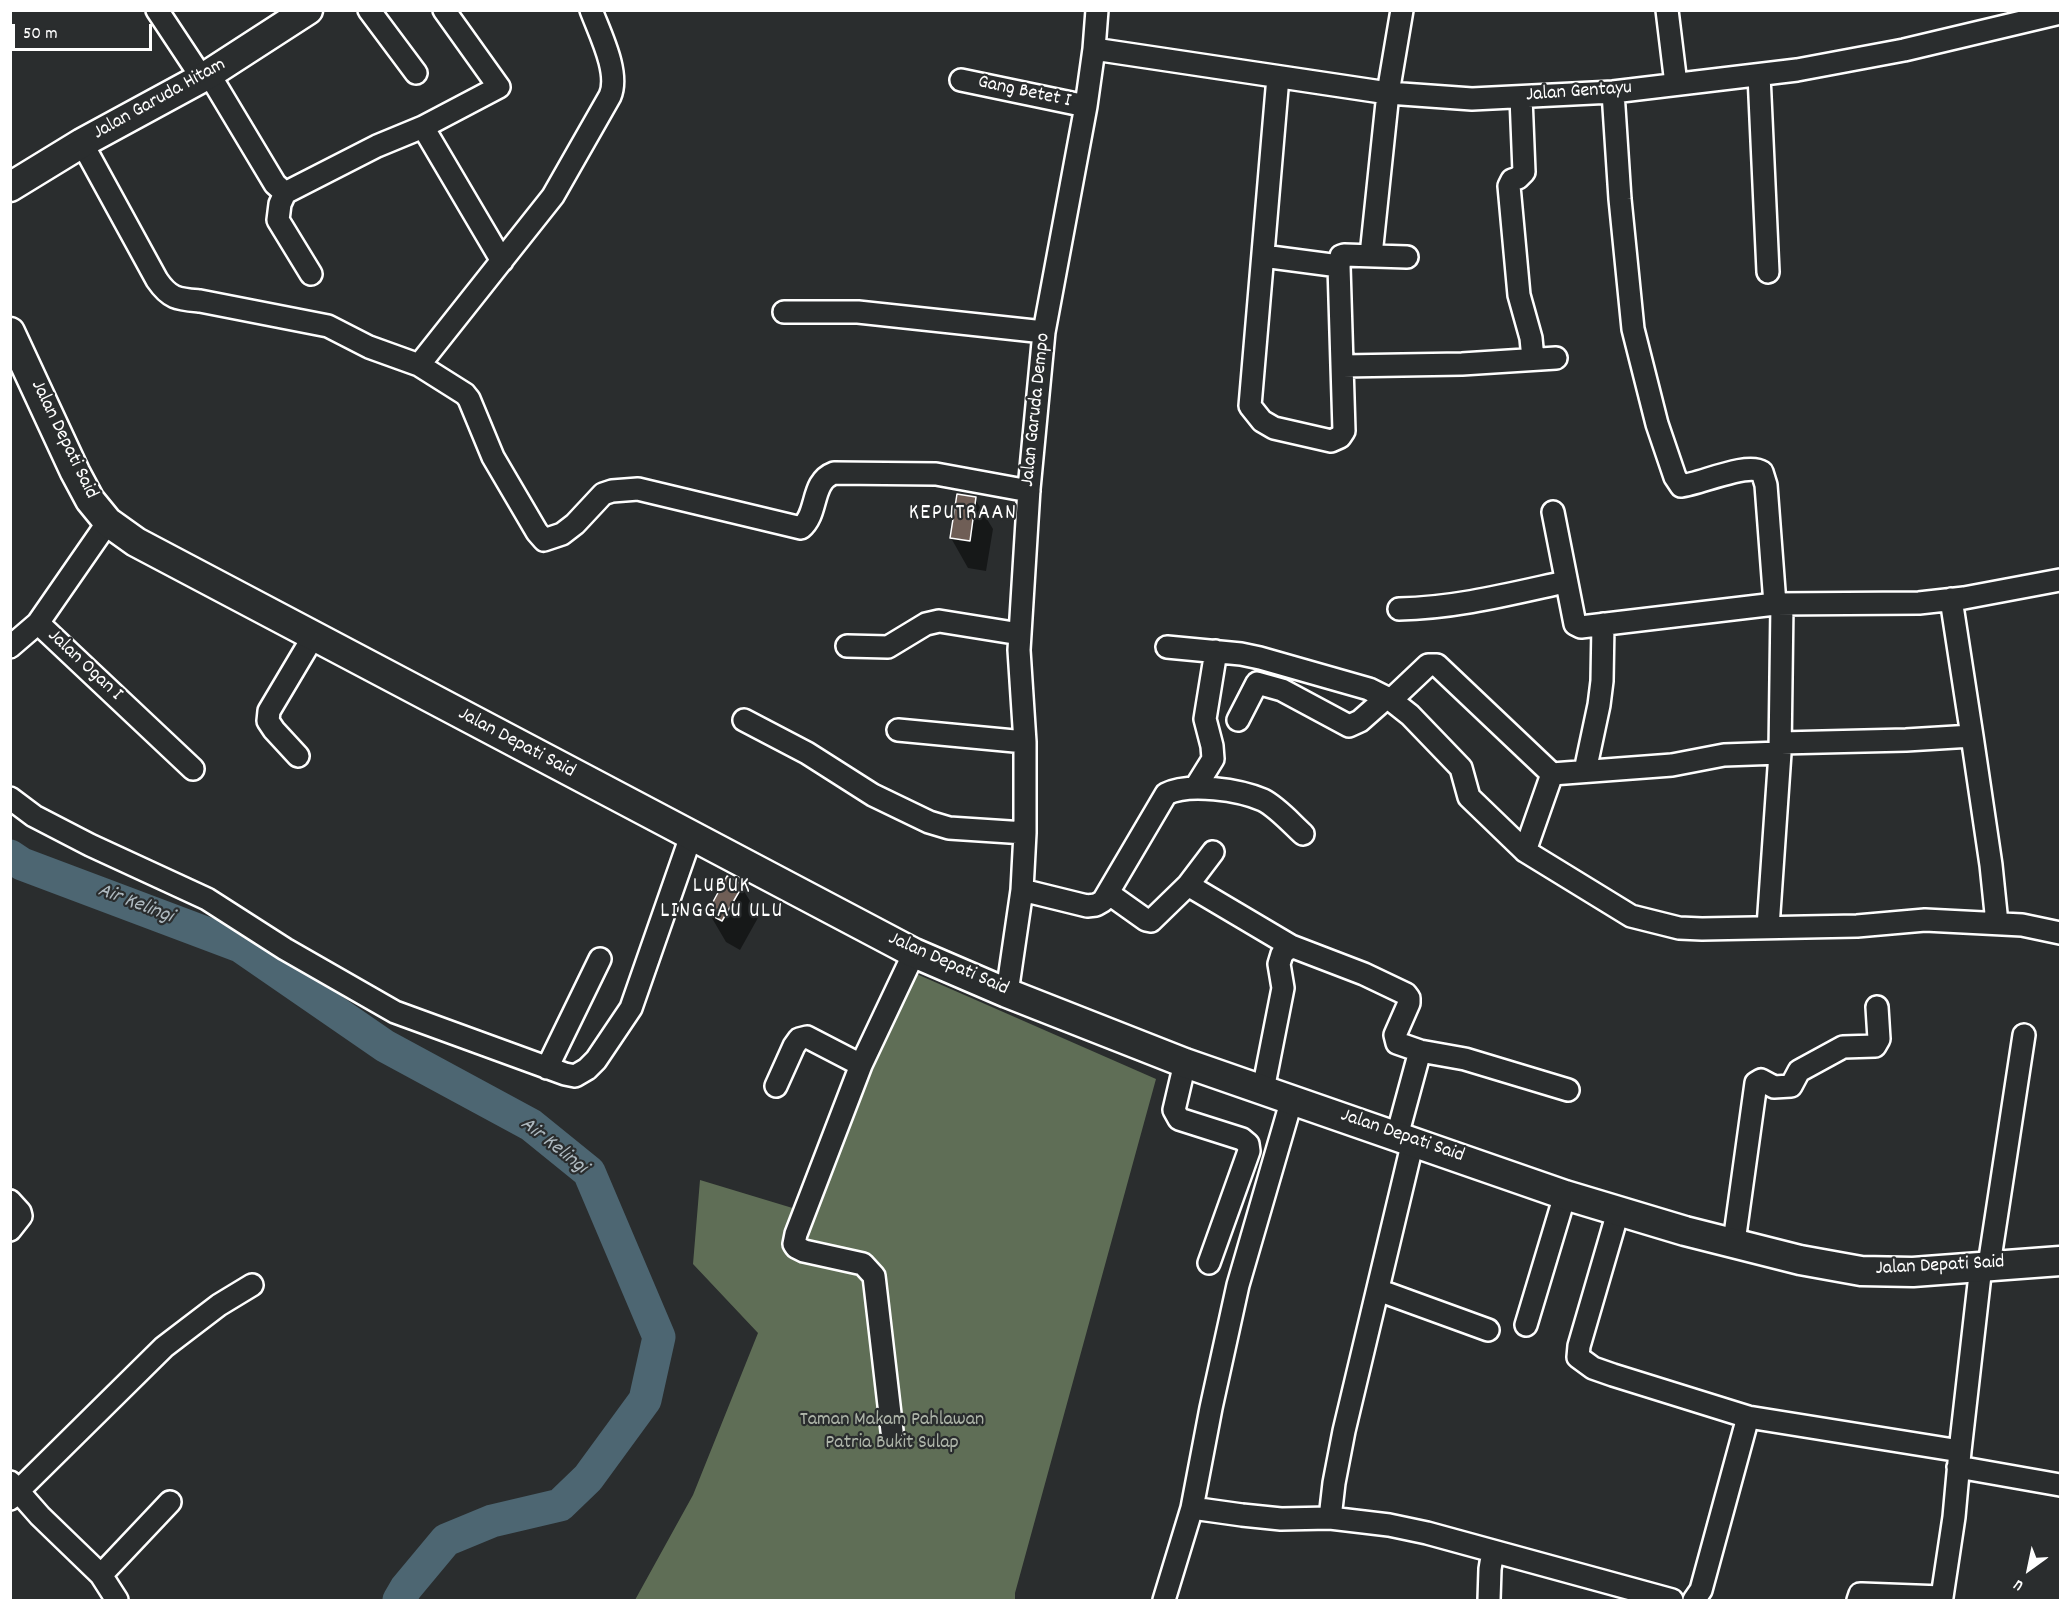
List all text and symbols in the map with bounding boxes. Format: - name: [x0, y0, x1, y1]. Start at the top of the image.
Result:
- scale bar: [15, 12, 154, 50]
- text: 50 m: [23, 22, 58, 47]
- street label: Jalan Garuda Hitam: [90, 54, 230, 146]
- street label: Gang Betet I: [975, 71, 1073, 115]
- street label: Jalan Gentayu: [1525, 77, 1633, 109]
- street label: Jalan Garuda Dempo: [1017, 332, 1057, 488]
- street label: Jalan Depati Said: [24, 377, 102, 503]
- district label: KEPUTRAAN: [909, 502, 1017, 528]
- street label: Jalan Ogan I: [41, 625, 127, 707]
- street label: Jalan Depati Said: [453, 703, 579, 785]
- district label: LUBUK LINGGAU ULU: [660, 875, 784, 926]
- water label: Air Kelingi: [94, 879, 176, 931]
- street label: Jalan Depati Said: [884, 928, 1012, 1002]
- street label: Jalan Depati Said: [1337, 1105, 1467, 1169]
- water label: Air Kelingi: [514, 1113, 592, 1181]
- street label: Jalan Depati Said: [1875, 1252, 2005, 1282]
- park label: Taman Makam Pahlawan Patria Bukit Sulap: [800, 1409, 984, 1456]
- north arrow: [1999, 1539, 2059, 1599]
- text: U: [2009, 1573, 2028, 1596]

